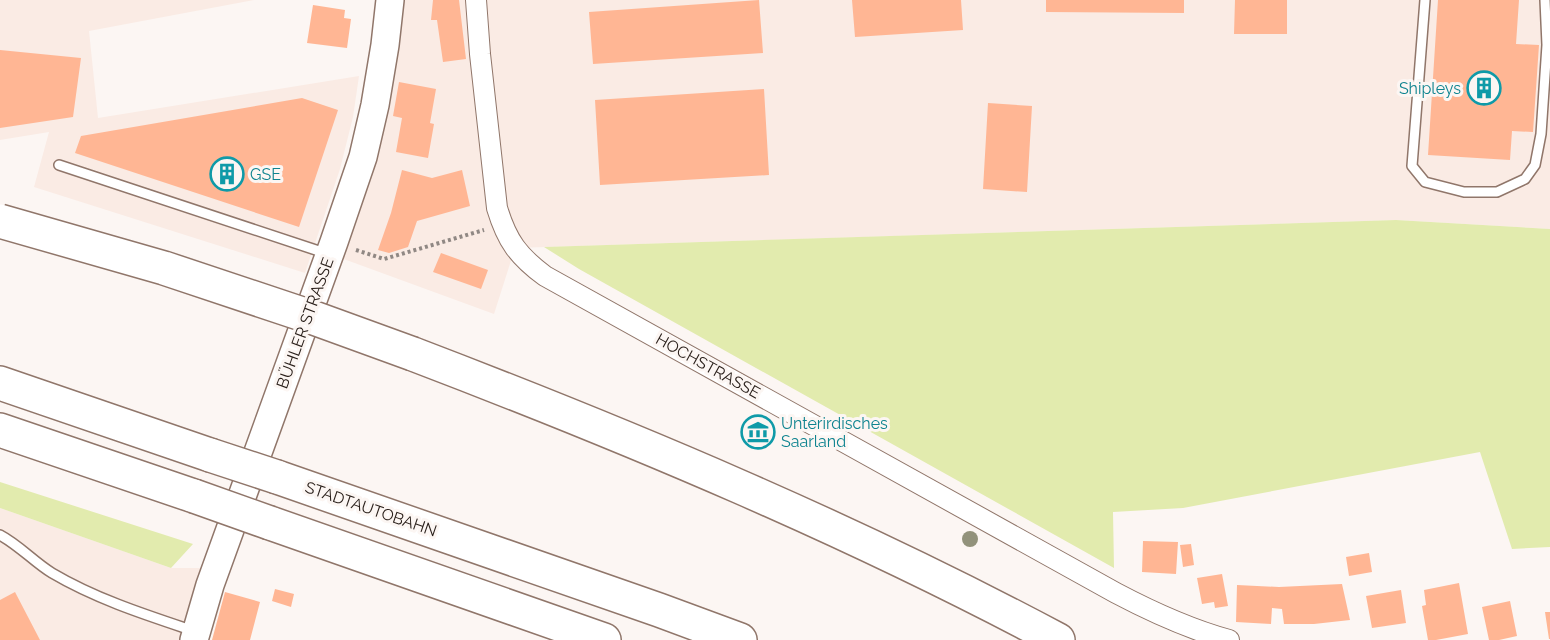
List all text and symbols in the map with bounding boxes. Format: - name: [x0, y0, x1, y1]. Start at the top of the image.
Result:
- building icon: Shipleys: [1466, 70, 1502, 106]
- place label: Shipleys: [1399, 79, 1461, 98]
- building icon: GSE: [209, 156, 245, 192]
- place label: GSE: [250, 165, 281, 184]
- street label: BÜHLER STRASSE: [272, 254, 338, 391]
- street label: HOCHSTRASSE: [653, 330, 764, 403]
- museum icon: Unterirdisches Saarland: [740, 414, 776, 450]
- place label: Unterirdisches Saarland: [781, 414, 888, 451]
- street label: STADTAUTOBAHN: [303, 478, 439, 540]

